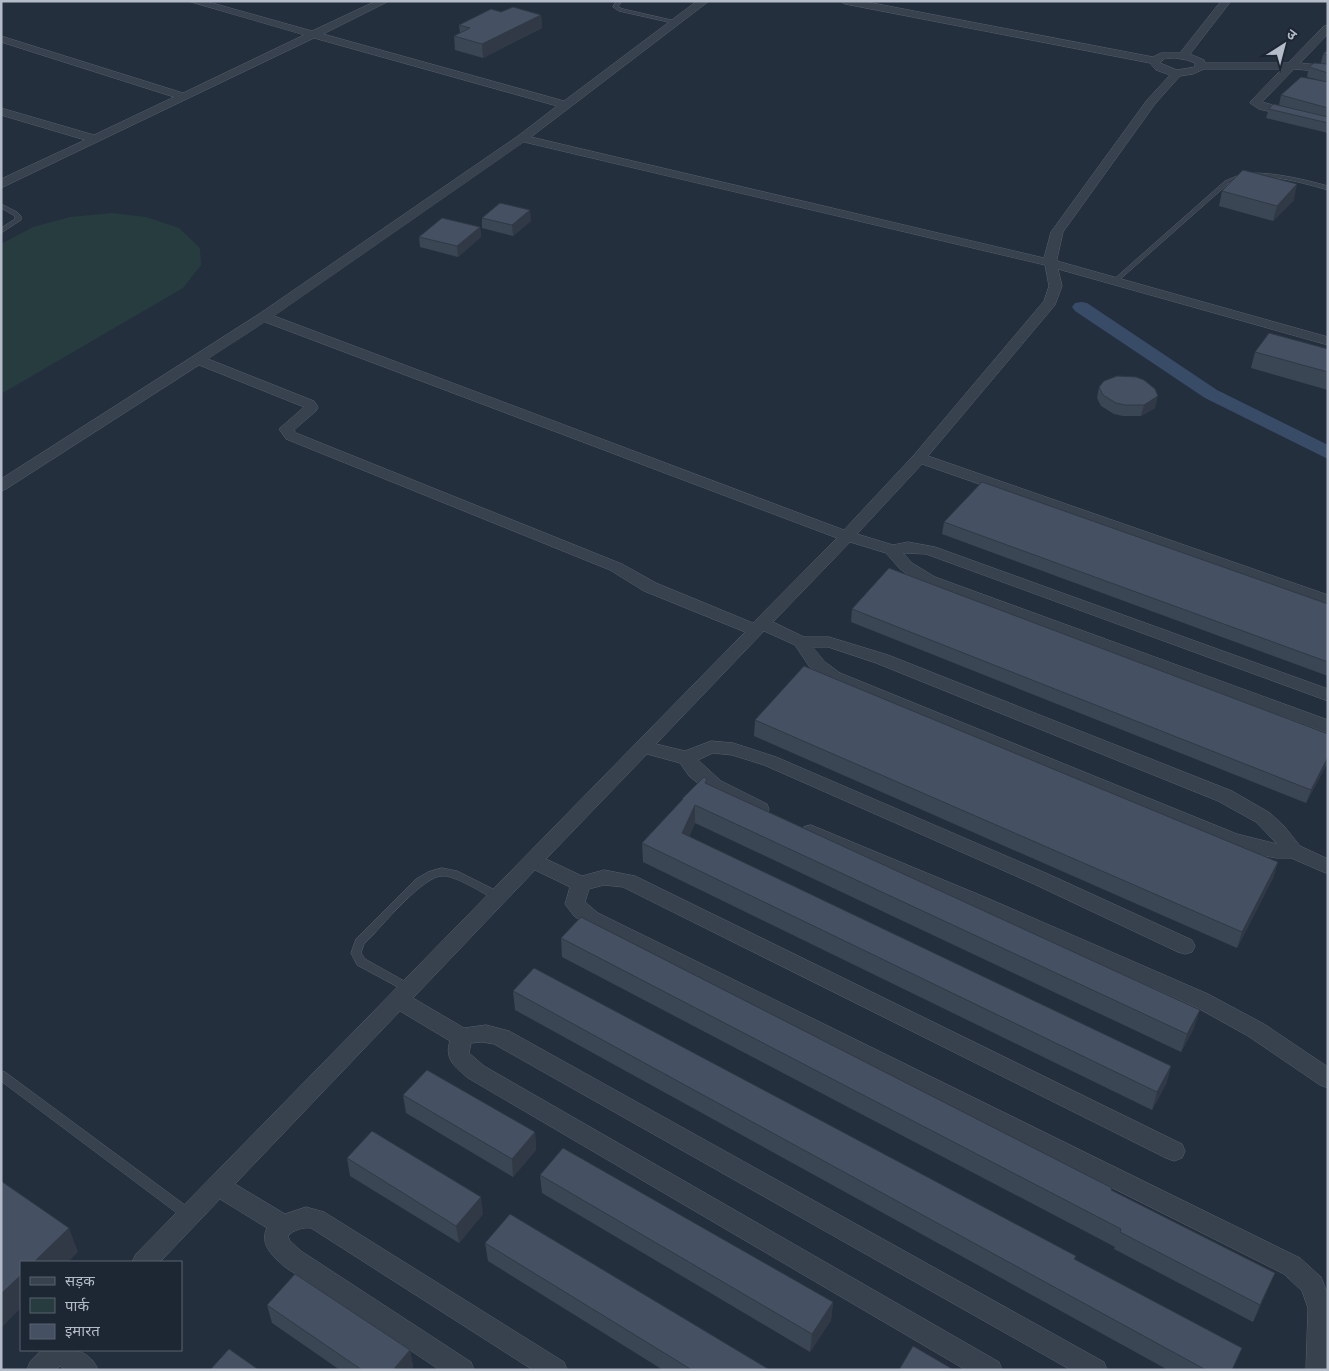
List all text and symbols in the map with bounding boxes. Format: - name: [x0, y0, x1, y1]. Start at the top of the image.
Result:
- north arrow: [1259, 20, 1309, 70]
- text: उ: [1284, 26, 1300, 44]
- legend: [20, 1261, 182, 1351]
- text: सड़क: [65, 1272, 95, 1290]
- text: पार्क: [65, 1297, 89, 1315]
- text: इमारत: [65, 1322, 100, 1340]

